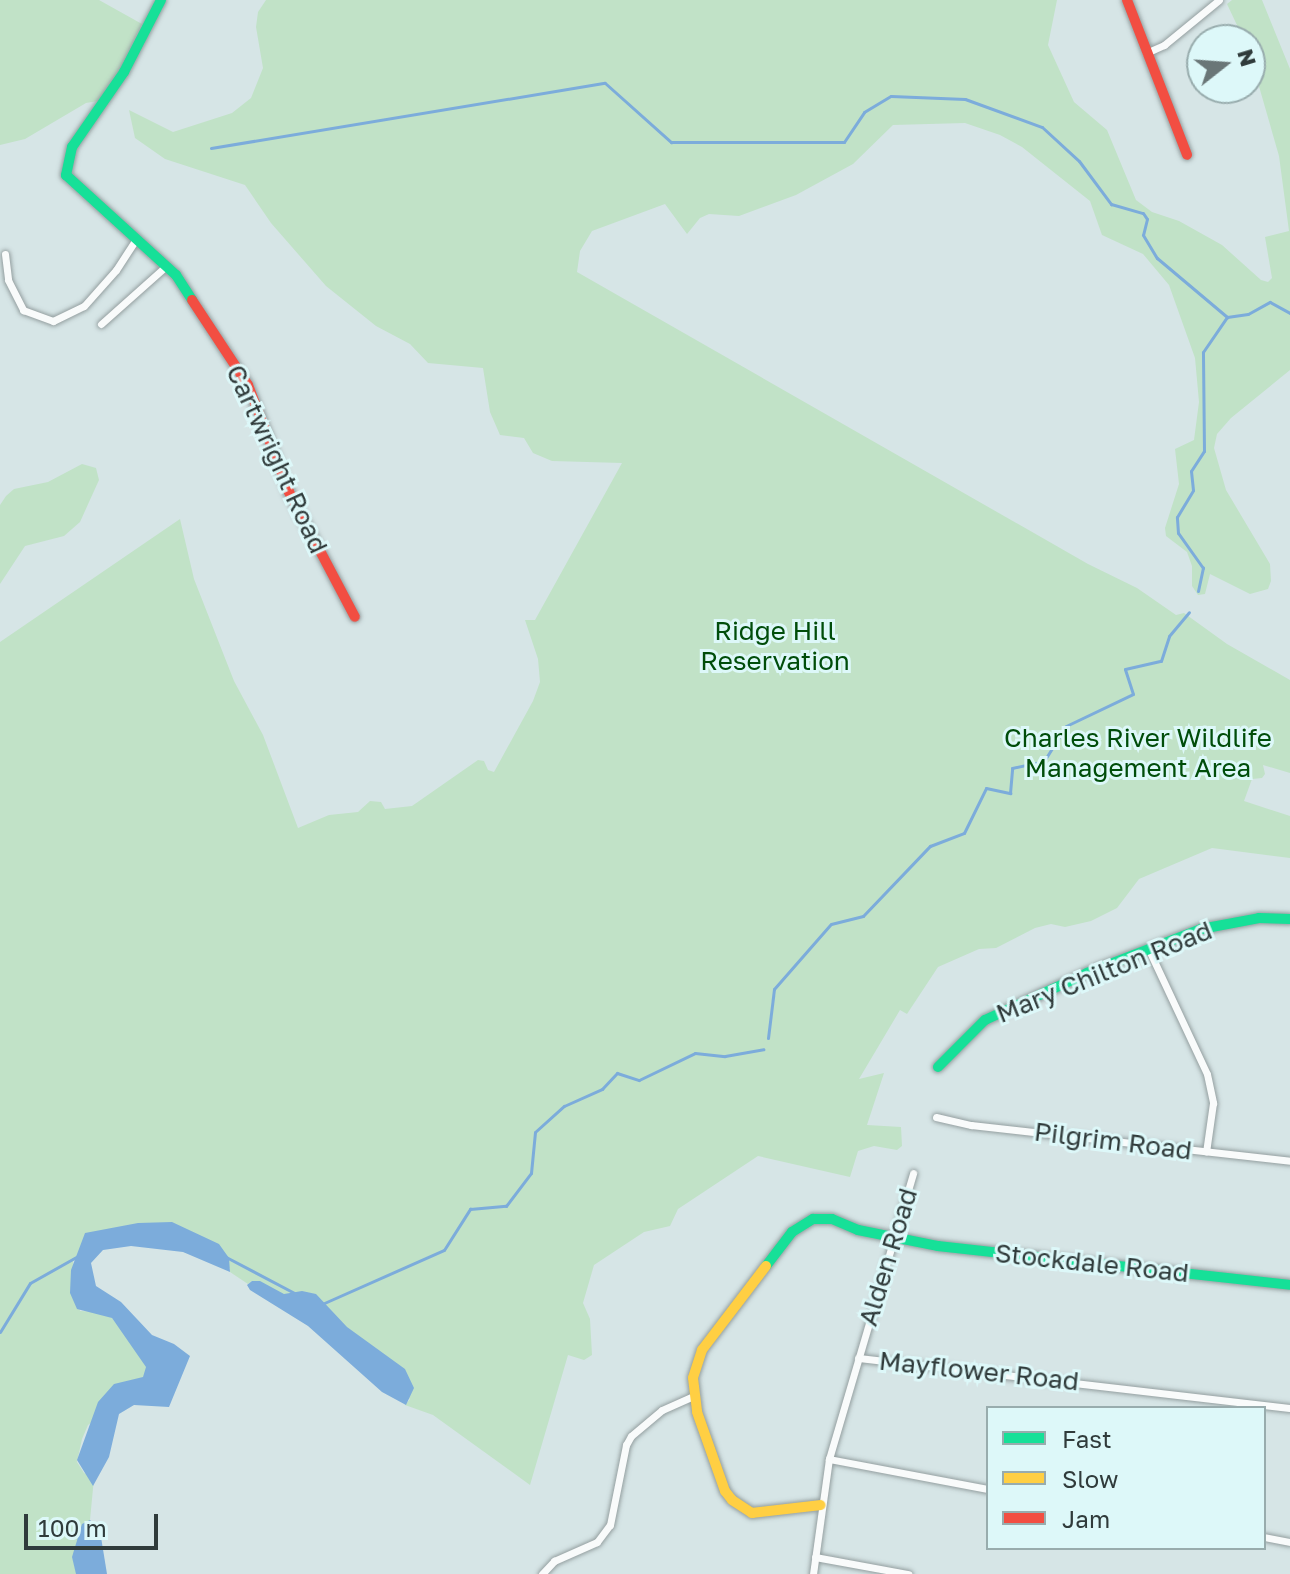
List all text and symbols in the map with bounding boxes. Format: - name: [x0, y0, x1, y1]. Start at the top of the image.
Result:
- north arrow: [1186, 24, 1266, 104]
- text: N: [1232, 45, 1263, 69]
- street label: Cartwright Road: [220, 360, 334, 558]
- park label: Ridge Hill Reservation: [700, 615, 850, 676]
- park label: Charles River Wildlife Management Area: [1004, 722, 1272, 784]
- street label: Mary Chilton Road: [992, 915, 1216, 1029]
- street label: Pilgrim Road: [1033, 1116, 1193, 1166]
- street label: Alden Road: [852, 1184, 924, 1330]
- street label: Stockdale Road: [994, 1237, 1190, 1289]
- street label: Mayflower Road: [878, 1345, 1080, 1397]
- legend: [986, 1406, 1266, 1550]
- text: Fast: [1062, 1424, 1112, 1453]
- text: Slow: [1062, 1464, 1118, 1493]
- scale bar: [28, 1498, 162, 1548]
- text: Jam: [1062, 1504, 1110, 1533]
- text: 100 m: [38, 1513, 107, 1542]

